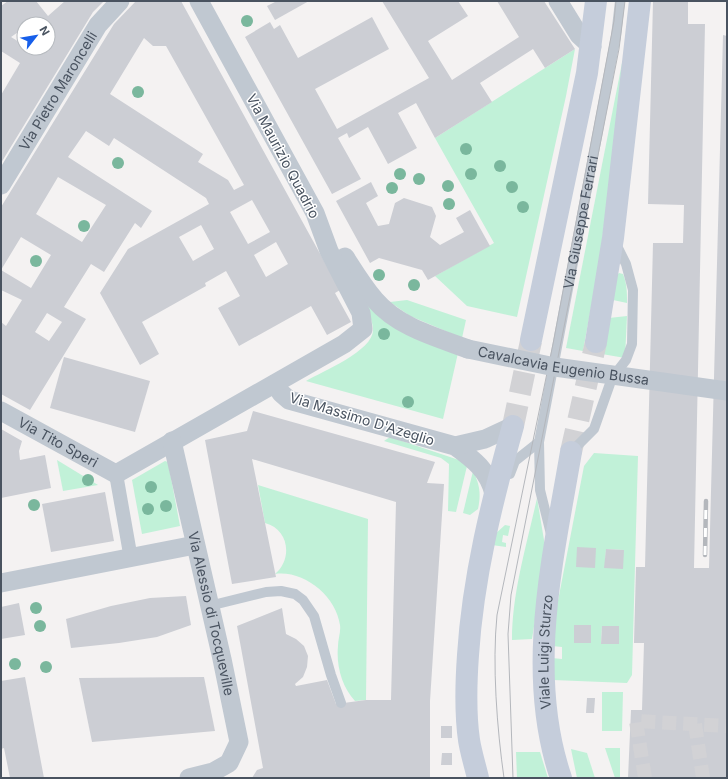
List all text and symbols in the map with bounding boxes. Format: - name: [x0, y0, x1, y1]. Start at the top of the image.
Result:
- north arrow: [16, 16, 56, 56]
- text: N: [36, 24, 53, 38]
- street label: Via Pietro Maroncelli: [15, 28, 100, 153]
- street label: Via Maurizio Quadrio: [243, 91, 323, 221]
- street label: Via Giuseppe Ferrari: [559, 154, 601, 290]
- street label: Cavalcavia Eugenio Bussa: [476, 342, 650, 388]
- street label: Via Massimo D'Azeglio: [288, 388, 437, 449]
- street label: Via Tito Speri: [15, 413, 101, 471]
- street label: Via Alessio di Tocqueville: [185, 530, 238, 697]
- street label: Viale Luigi Sturzo: [535, 594, 556, 710]

